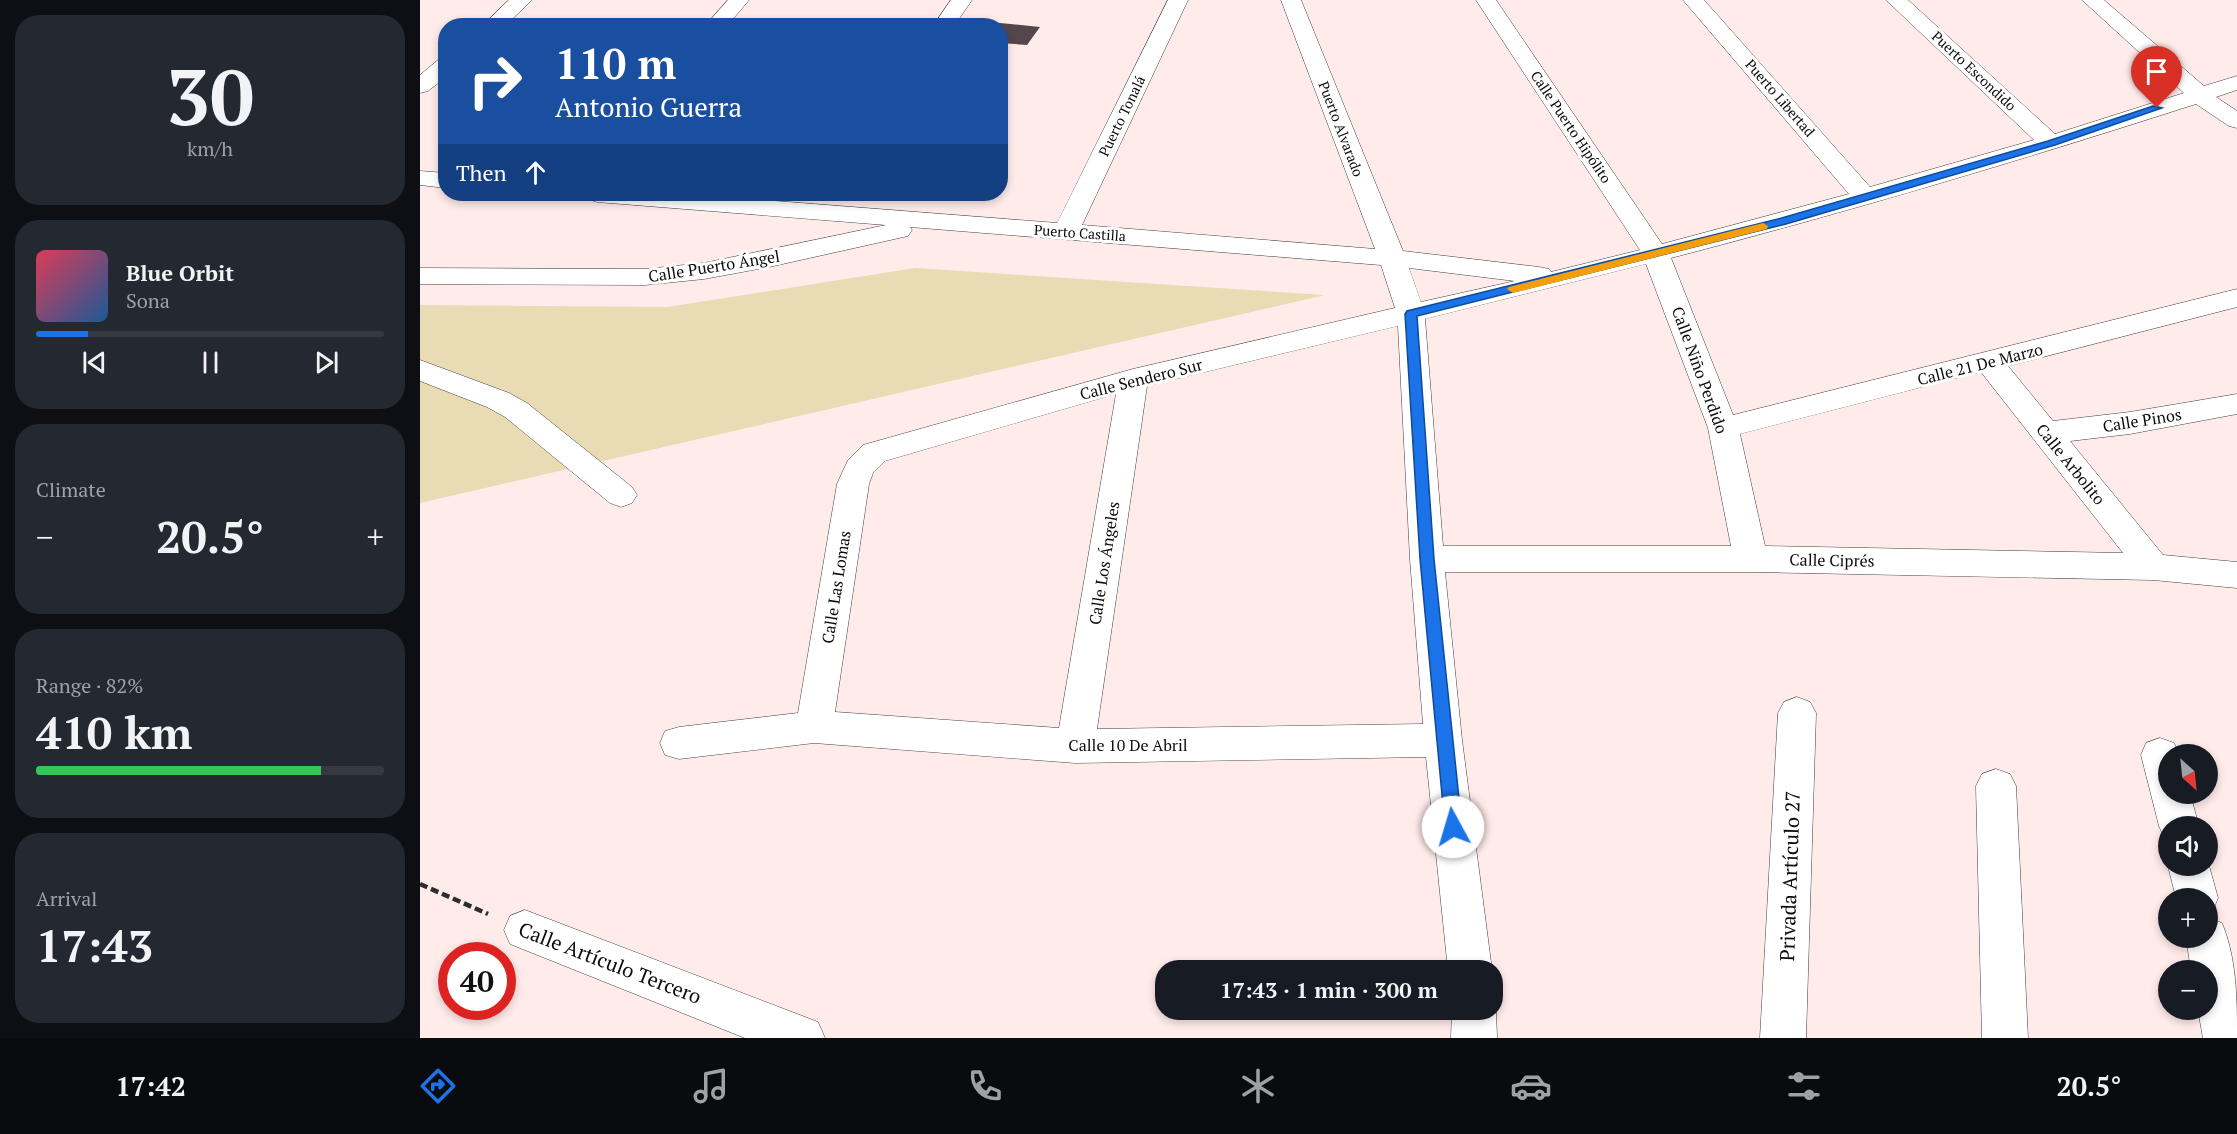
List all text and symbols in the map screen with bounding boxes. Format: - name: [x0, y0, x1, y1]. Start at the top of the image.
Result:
- street label: Puerto Escondido: [1928, 26, 2021, 115]
- text: 110 m: [555, 35, 676, 91]
- icon: right: [456, 42, 534, 120]
- text: 30: [166, 44, 254, 147]
- pin: [2131, 46, 2182, 108]
- street label: Puerto Libertad: [1741, 55, 1820, 141]
- icon: arrive: [2140, 55, 2173, 88]
- street label: Calle Puerto Hipólito: [1527, 67, 1616, 187]
- street label: Puerto Tonalá: [1094, 72, 1149, 159]
- street label: Puerto Alvarado: [1315, 78, 1368, 179]
- text: Antonio Guerra: [555, 89, 742, 125]
- text: km/h: [187, 135, 233, 162]
- icon: ahead: [519, 156, 552, 189]
- text: Then: [456, 158, 507, 187]
- street label: Puerto Castilla: [1033, 220, 1127, 245]
- street label: Calle Puerto Ángel: [647, 245, 782, 287]
- text: Blue Orbit: [126, 258, 234, 287]
- text: Sona: [126, 287, 170, 314]
- street label: Calle Niño Perdido: [1667, 304, 1733, 437]
- street label: Calle 21 De Marzo: [1915, 338, 2045, 390]
- icon: previous: [78, 346, 111, 379]
- icon: pause: [194, 346, 227, 379]
- icon: next: [310, 346, 343, 379]
- street label: Calle Sendero Sur: [1077, 353, 1206, 405]
- street label: Calle Pinos: [2101, 403, 2183, 437]
- street label: Calle Arbolito: [2031, 419, 2111, 509]
- text: Climate: [36, 476, 106, 503]
- street label: Calle Los Ángeles: [1083, 500, 1125, 626]
- text: 20.5°: [156, 506, 264, 566]
- text: −: [36, 515, 54, 558]
- text: +: [366, 515, 384, 558]
- street label: Calle Las Lomas: [816, 529, 856, 645]
- street label: Calle Ciprés: [1789, 548, 1875, 572]
- text: Range · 82%: [36, 672, 143, 699]
- text: 410 km: [36, 702, 192, 762]
- street label: Calle 10 De Abril: [1068, 734, 1188, 756]
- north arrow: [2158, 744, 2218, 804]
- map controls: [2158, 744, 2218, 1020]
- street label: Privada Artículo 27: [1773, 790, 1806, 962]
- position arrow: [1421, 795, 1485, 859]
- button: sound: [2158, 816, 2218, 876]
- text: Arrival: [36, 885, 97, 912]
- button: +: [2158, 888, 2218, 948]
- text: 17:43: [36, 915, 153, 975]
- street label: Calle Artículo Tercero: [515, 915, 705, 1010]
- speed limit sign: 40: [438, 942, 516, 1020]
- button: −: [2158, 960, 2218, 1020]
- text: 17:43 · 1 min · 300 m: [1220, 975, 1438, 1004]
- icon: directions: [417, 1065, 459, 1107]
- icon: music: [690, 1065, 732, 1107]
- icon: phone: [964, 1065, 1006, 1107]
- icon: climate: [1237, 1065, 1279, 1107]
- icon: car: [1510, 1065, 1552, 1107]
- icon: filters: [1783, 1065, 1825, 1107]
- text: 17:42: [116, 1068, 186, 1104]
- text: 20.5°: [2056, 1068, 2121, 1104]

